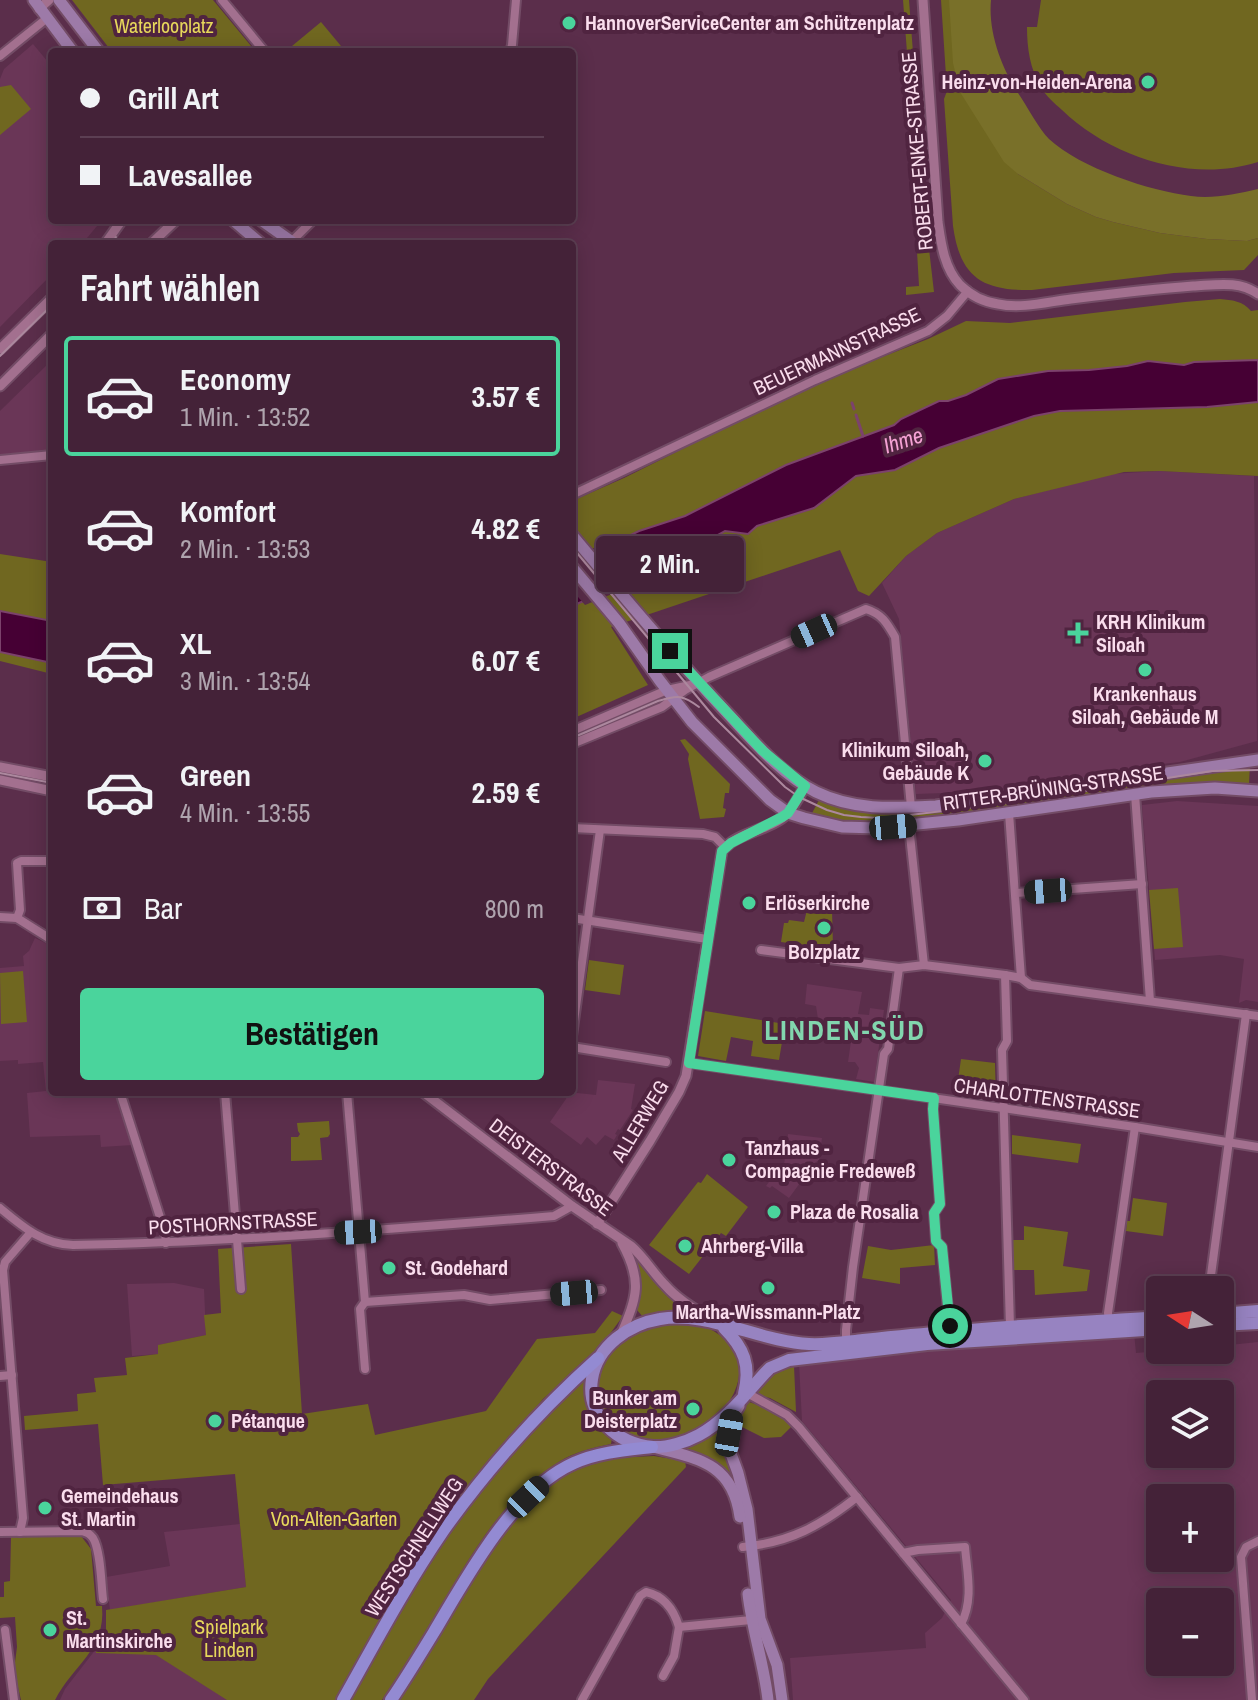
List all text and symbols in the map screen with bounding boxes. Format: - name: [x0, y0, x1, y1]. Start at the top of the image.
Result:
- place label: HannoverServiceCenter am Schützenplatz: [585, 9, 914, 36]
- park label: Waterlooplatz: [114, 12, 214, 39]
- marker: HannoverServiceCenter am Schützenplatz: [560, 14, 578, 32]
- street label: ROBERT-ENKE-STRASSE: [894, 51, 939, 251]
- place label: Heinz-von-Heiden-Arena: [942, 68, 1132, 95]
- marker: Heinz-von-Heiden-Arena: [1139, 73, 1157, 91]
- text: Grill Art: [128, 78, 219, 118]
- text: Lavesallee: [128, 155, 252, 195]
- text: Fahrt wählen: [80, 264, 261, 312]
- street label: BEUERMANNSTRASSE: [749, 300, 925, 401]
- text: Economy: [180, 359, 291, 399]
- icon: car: [84, 360, 156, 432]
- text: 3.57 €: [472, 376, 540, 416]
- text: 1 Min. · 13:52: [180, 399, 310, 434]
- water label: Ihme: [879, 420, 927, 460]
- text: Komfort: [180, 491, 276, 531]
- icon: car: [84, 492, 156, 564]
- text: 4.82 €: [472, 508, 540, 548]
- text: 2 Min. · 13:53: [180, 531, 310, 566]
- callout: 2 Min.: [596, 535, 744, 591]
- text: 2 Min.: [640, 546, 700, 581]
- place label: KRH Klinikum Siloah: [1096, 608, 1205, 658]
- car: [787, 610, 841, 652]
- marker: KRH Klinikum Siloah: [1067, 622, 1089, 644]
- text: XL: [180, 623, 211, 663]
- icon: car: [84, 624, 156, 696]
- route end: [652, 633, 688, 669]
- text: 6.07 €: [472, 640, 540, 680]
- marker: Krankenhaus Siloah, Gebäude M: [1136, 661, 1154, 679]
- text: 3 Min. · 13:54: [180, 663, 310, 698]
- place label: Krankenhaus Siloah, Gebäude M: [1072, 680, 1218, 730]
- place label: Klinikum Siloah, Gebäude K: [841, 736, 969, 786]
- marker: Klinikum Siloah, Gebäude K: [976, 752, 994, 770]
- text: Green: [180, 755, 251, 795]
- icon: car: [84, 756, 156, 828]
- street label: RITTER-BRÜNING-STRASSE: [941, 759, 1165, 816]
- text: 2.59 €: [472, 772, 540, 812]
- text: 4 Min. · 13:55: [180, 795, 310, 830]
- car: [868, 813, 918, 841]
- car: [1023, 877, 1073, 905]
- icon: cash: [80, 886, 124, 930]
- text: Bar: [144, 888, 182, 928]
- place label: Erlöserkirche: [765, 889, 870, 916]
- text: 800 m: [485, 891, 544, 926]
- marker: Erlöserkirche: [740, 894, 758, 912]
- marker: Bolzplatz: [815, 919, 833, 937]
- place label: Bolzplatz: [788, 938, 860, 965]
- button: Bestätigen: [80, 988, 544, 1080]
- district label: LINDEN-SÜD: [764, 1011, 926, 1049]
- street label: CHARLOTTENSTRASSE: [952, 1071, 1142, 1124]
- street label: ALLERWEG: [604, 1075, 675, 1168]
- street label: DEISTERSTRASSE: [484, 1111, 618, 1222]
- place label: Tanzhaus - Compagnie Fredeweß: [745, 1134, 915, 1184]
- marker: Tanzhaus - Compagnie Fredeweß: [720, 1151, 738, 1169]
- place label: Plaza de Rosalia: [790, 1198, 919, 1225]
- marker: Plaza de Rosalia: [765, 1203, 783, 1221]
- street label: POSTHORNSTRASSE: [148, 1205, 318, 1240]
- car: [333, 1219, 383, 1245]
- place label: Ahrberg-Villa: [701, 1232, 804, 1259]
- marker: Ahrberg-Villa: [676, 1237, 694, 1255]
- place label: St. Godehard: [405, 1254, 508, 1281]
- marker: St. Godehard: [380, 1259, 398, 1277]
- north arrow: [1146, 1276, 1234, 1364]
- map controls: [1146, 1276, 1234, 1676]
- car: [549, 1279, 599, 1307]
- marker: Martha-Wissmann-Platz: [759, 1279, 777, 1297]
- place label: Martha-Wissmann-Platz: [676, 1298, 860, 1325]
- route start: [932, 1308, 968, 1344]
- button: layers: [1146, 1380, 1234, 1468]
- place label: Bunker am Deisterplatz: [584, 1384, 677, 1434]
- marker: Bunker am Deisterplatz: [684, 1400, 702, 1418]
- place label: Pétanque: [231, 1407, 305, 1434]
- car: [713, 1407, 745, 1459]
- marker: Pétanque: [206, 1412, 224, 1430]
- street label: WESTSCHNELLWEG: [358, 1472, 469, 1622]
- car: [502, 1472, 554, 1522]
- place label: Gemeindehaus St. Martin: [61, 1482, 179, 1532]
- button: +: [1146, 1484, 1234, 1572]
- marker: Gemeindehaus St. Martin: [36, 1499, 54, 1517]
- park label: Von-Alten-Garten: [271, 1505, 397, 1532]
- button: −: [1146, 1588, 1234, 1676]
- place label: St. Martinskirche: [66, 1604, 173, 1654]
- park label: Spielpark Linden: [194, 1613, 264, 1663]
- marker: St. Martinskirche: [41, 1621, 59, 1639]

